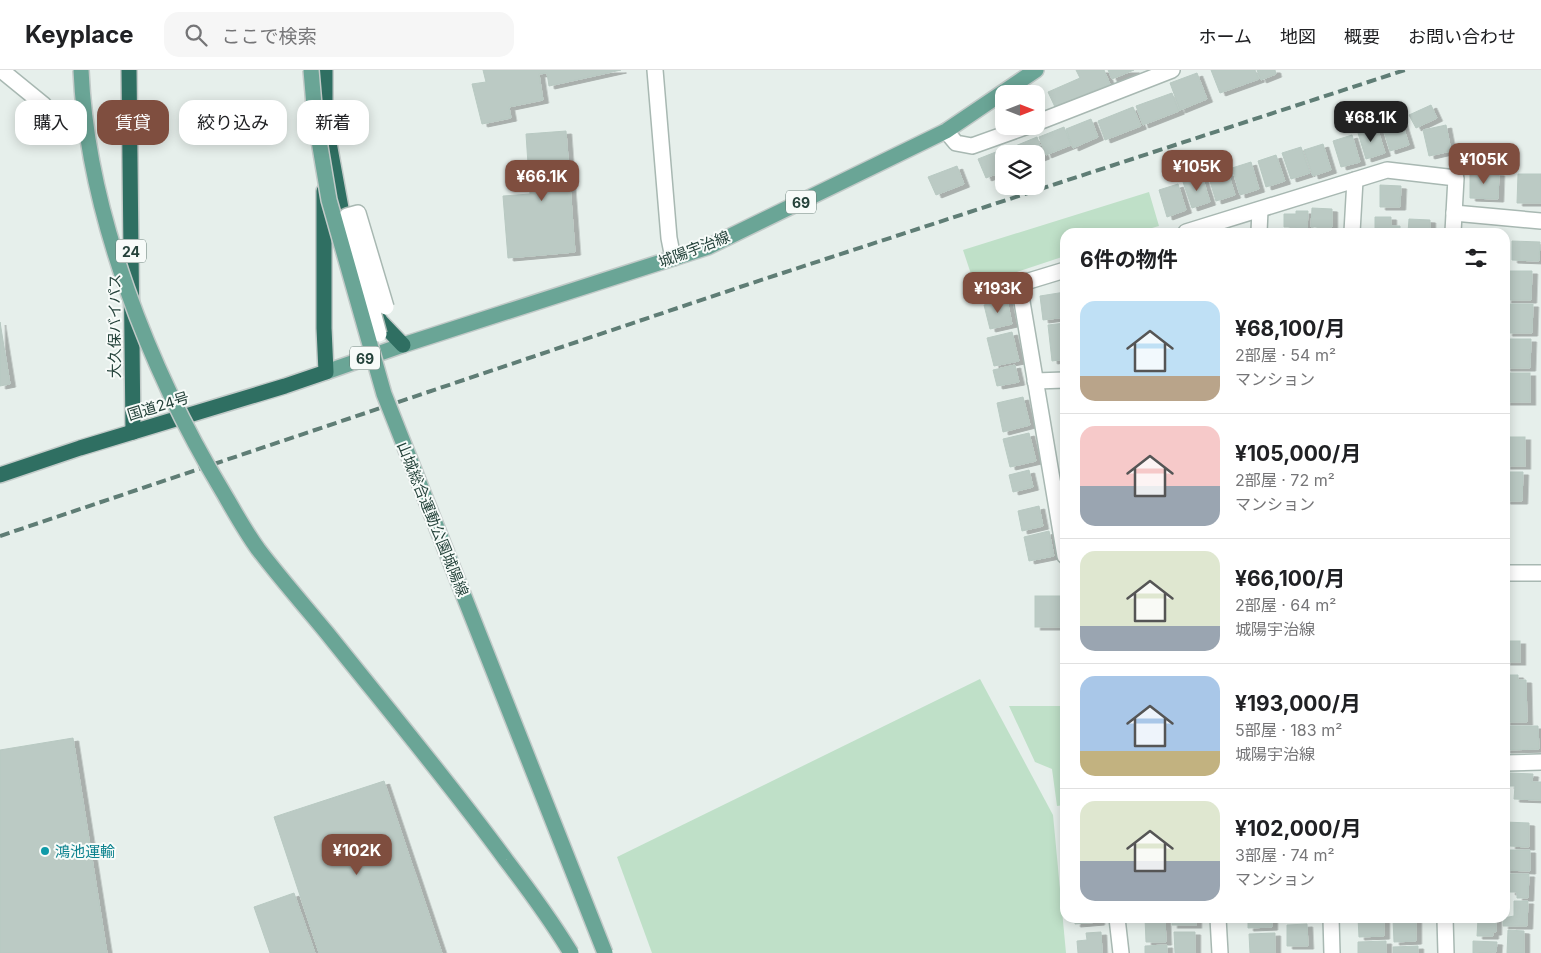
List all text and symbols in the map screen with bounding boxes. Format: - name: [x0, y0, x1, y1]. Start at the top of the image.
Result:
- search box: [164, 12, 514, 57]
- text: Keyplace: [25, 20, 134, 49]
- icon: search: [182, 21, 210, 49]
- text: ここで検索: [222, 25, 317, 48]
- text: ホーム: [1199, 26, 1252, 47]
- text: 地図: [1280, 26, 1316, 47]
- text: 概要: [1344, 26, 1380, 47]
- text: お問い合わせ: [1408, 26, 1516, 47]
- north arrow: [995, 85, 1045, 135]
- map controls: [995, 85, 1045, 195]
- chip: 購入: [15, 100, 87, 145]
- chip: 賃貸: [97, 100, 169, 145]
- chip: 絞り込み: [179, 100, 287, 145]
- chip: 新着: [297, 100, 369, 145]
- pin: ¥68.1K: [1330, 100, 1412, 143]
- text: ¥68.1K: [1345, 107, 1397, 127]
- pin: ¥105K: [1449, 142, 1519, 185]
- button: layers: [995, 145, 1045, 195]
- text: ¥105K: [1460, 149, 1508, 169]
- pin: ¥105K: [1162, 150, 1232, 192]
- text: ¥105K: [1173, 156, 1221, 176]
- pin: ¥66.1K: [501, 160, 583, 202]
- text: ¥66.1K: [516, 166, 568, 186]
- road number: 69: [786, 190, 816, 214]
- street label: 城陽宇治線: [656, 227, 732, 271]
- road number: 24: [116, 240, 146, 262]
- icon: filters: [1462, 244, 1490, 272]
- text: 6件の物件: [1080, 247, 1178, 272]
- pin: ¥193K: [963, 272, 1033, 314]
- street label: 大久保バイパス: [105, 274, 124, 378]
- text: ¥193K: [974, 278, 1022, 298]
- text: ¥68,100/月: [1235, 316, 1346, 341]
- icon: home: [1120, 321, 1180, 381]
- text: 2部屋 · 54 m²: [1235, 345, 1336, 365]
- road number: 69: [350, 346, 380, 370]
- text: マンション: [1235, 369, 1315, 389]
- street label: 国道24号: [125, 388, 191, 424]
- street label: 山城総合運動公園城陽線: [393, 439, 473, 599]
- text: ¥105,000/月: [1235, 441, 1361, 466]
- icon: home: [1120, 446, 1180, 506]
- text: 2部屋 · 72 m²: [1235, 470, 1335, 490]
- text: マンション: [1235, 494, 1315, 514]
- text: ¥66,100/月: [1235, 566, 1345, 591]
- icon: home: [1120, 571, 1180, 631]
- text: 2部屋 · 64 m²: [1235, 595, 1336, 615]
- text: 城陽宇治線: [1235, 619, 1315, 639]
- text: ¥193,000/月: [1235, 691, 1361, 716]
- icon: home: [1120, 696, 1180, 756]
- text: 5部屋 · 183 m²: [1235, 720, 1342, 740]
- text: 城陽宇治線: [1235, 744, 1315, 764]
- text: ¥102,000/月: [1235, 816, 1361, 841]
- icon: home: [1120, 821, 1180, 881]
- pin: ¥102K: [322, 834, 392, 876]
- text: ¥102K: [333, 840, 381, 860]
- place label: 鴻池運輸: [55, 842, 115, 861]
- marker: 鴻池運輸: [39, 845, 51, 857]
- text: 3部屋 · 74 m²: [1235, 845, 1335, 865]
- text: マンション: [1235, 869, 1315, 889]

